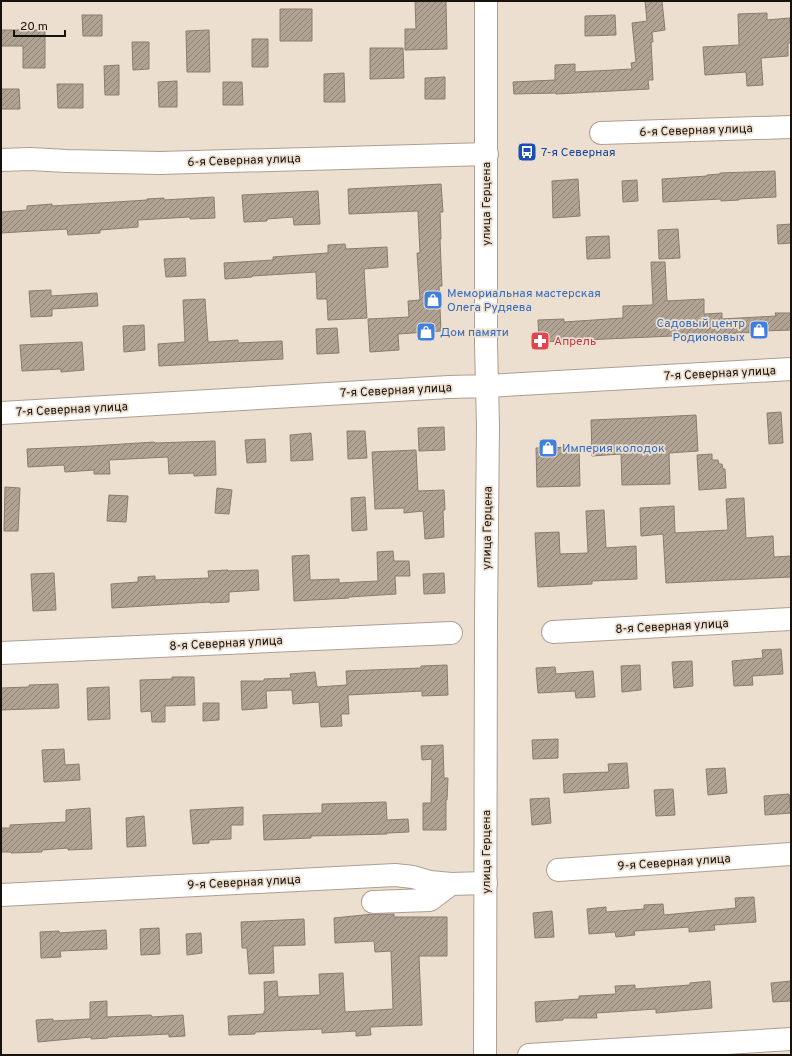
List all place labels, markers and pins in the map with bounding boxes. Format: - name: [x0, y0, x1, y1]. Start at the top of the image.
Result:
- bus stop icon: 7-я Северная: [516, 141, 538, 163]
- place label: 7-я Северная: [541, 145, 615, 161]
- place label: Мемориальная мастерская Олега Рудяева: [447, 286, 601, 316]
- shop icon: Мемориальная мастерская Олега Рудяева: [422, 289, 444, 311]
- place label: Садовый центр Родионовых: [657, 316, 745, 346]
- shop icon: Садовый центр Родионовых: [748, 319, 770, 341]
- shop icon: Дом памяти: [415, 321, 437, 343]
- place label: Дом памяти: [440, 325, 509, 341]
- pharmacy icon: Апрель: [529, 330, 551, 352]
- place label: Апрель: [554, 334, 596, 350]
- shop icon: Империя колодок: [537, 437, 559, 459]
- place label: Империя колодок: [562, 441, 665, 457]

